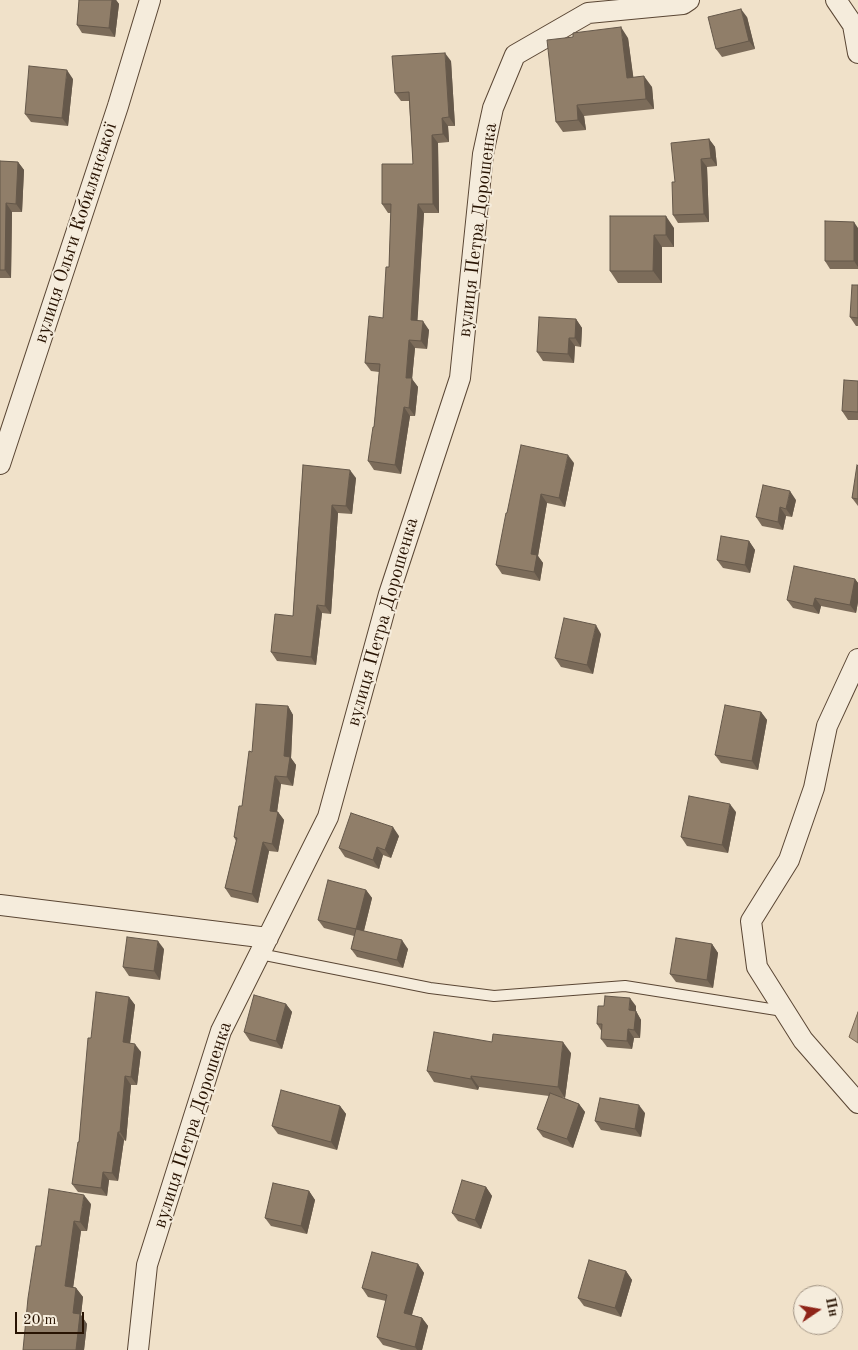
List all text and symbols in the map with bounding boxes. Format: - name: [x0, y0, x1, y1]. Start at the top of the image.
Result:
- street label: вулиця Ольги Кобилянської: [30, 120, 122, 346]
- street label: вулиця Петра Дорошенка: [454, 121, 502, 339]
- street label: вулиця Петра Дорошенка: [342, 515, 424, 729]
- street label: вулиця Петра Дорошенка: [149, 1019, 237, 1231]
- north arrow: [793, 1285, 843, 1335]
- text: Пн: [823, 1296, 841, 1318]
- scale bar: [18, 1302, 86, 1334]
- text: 20 m: [23, 1313, 57, 1328]

